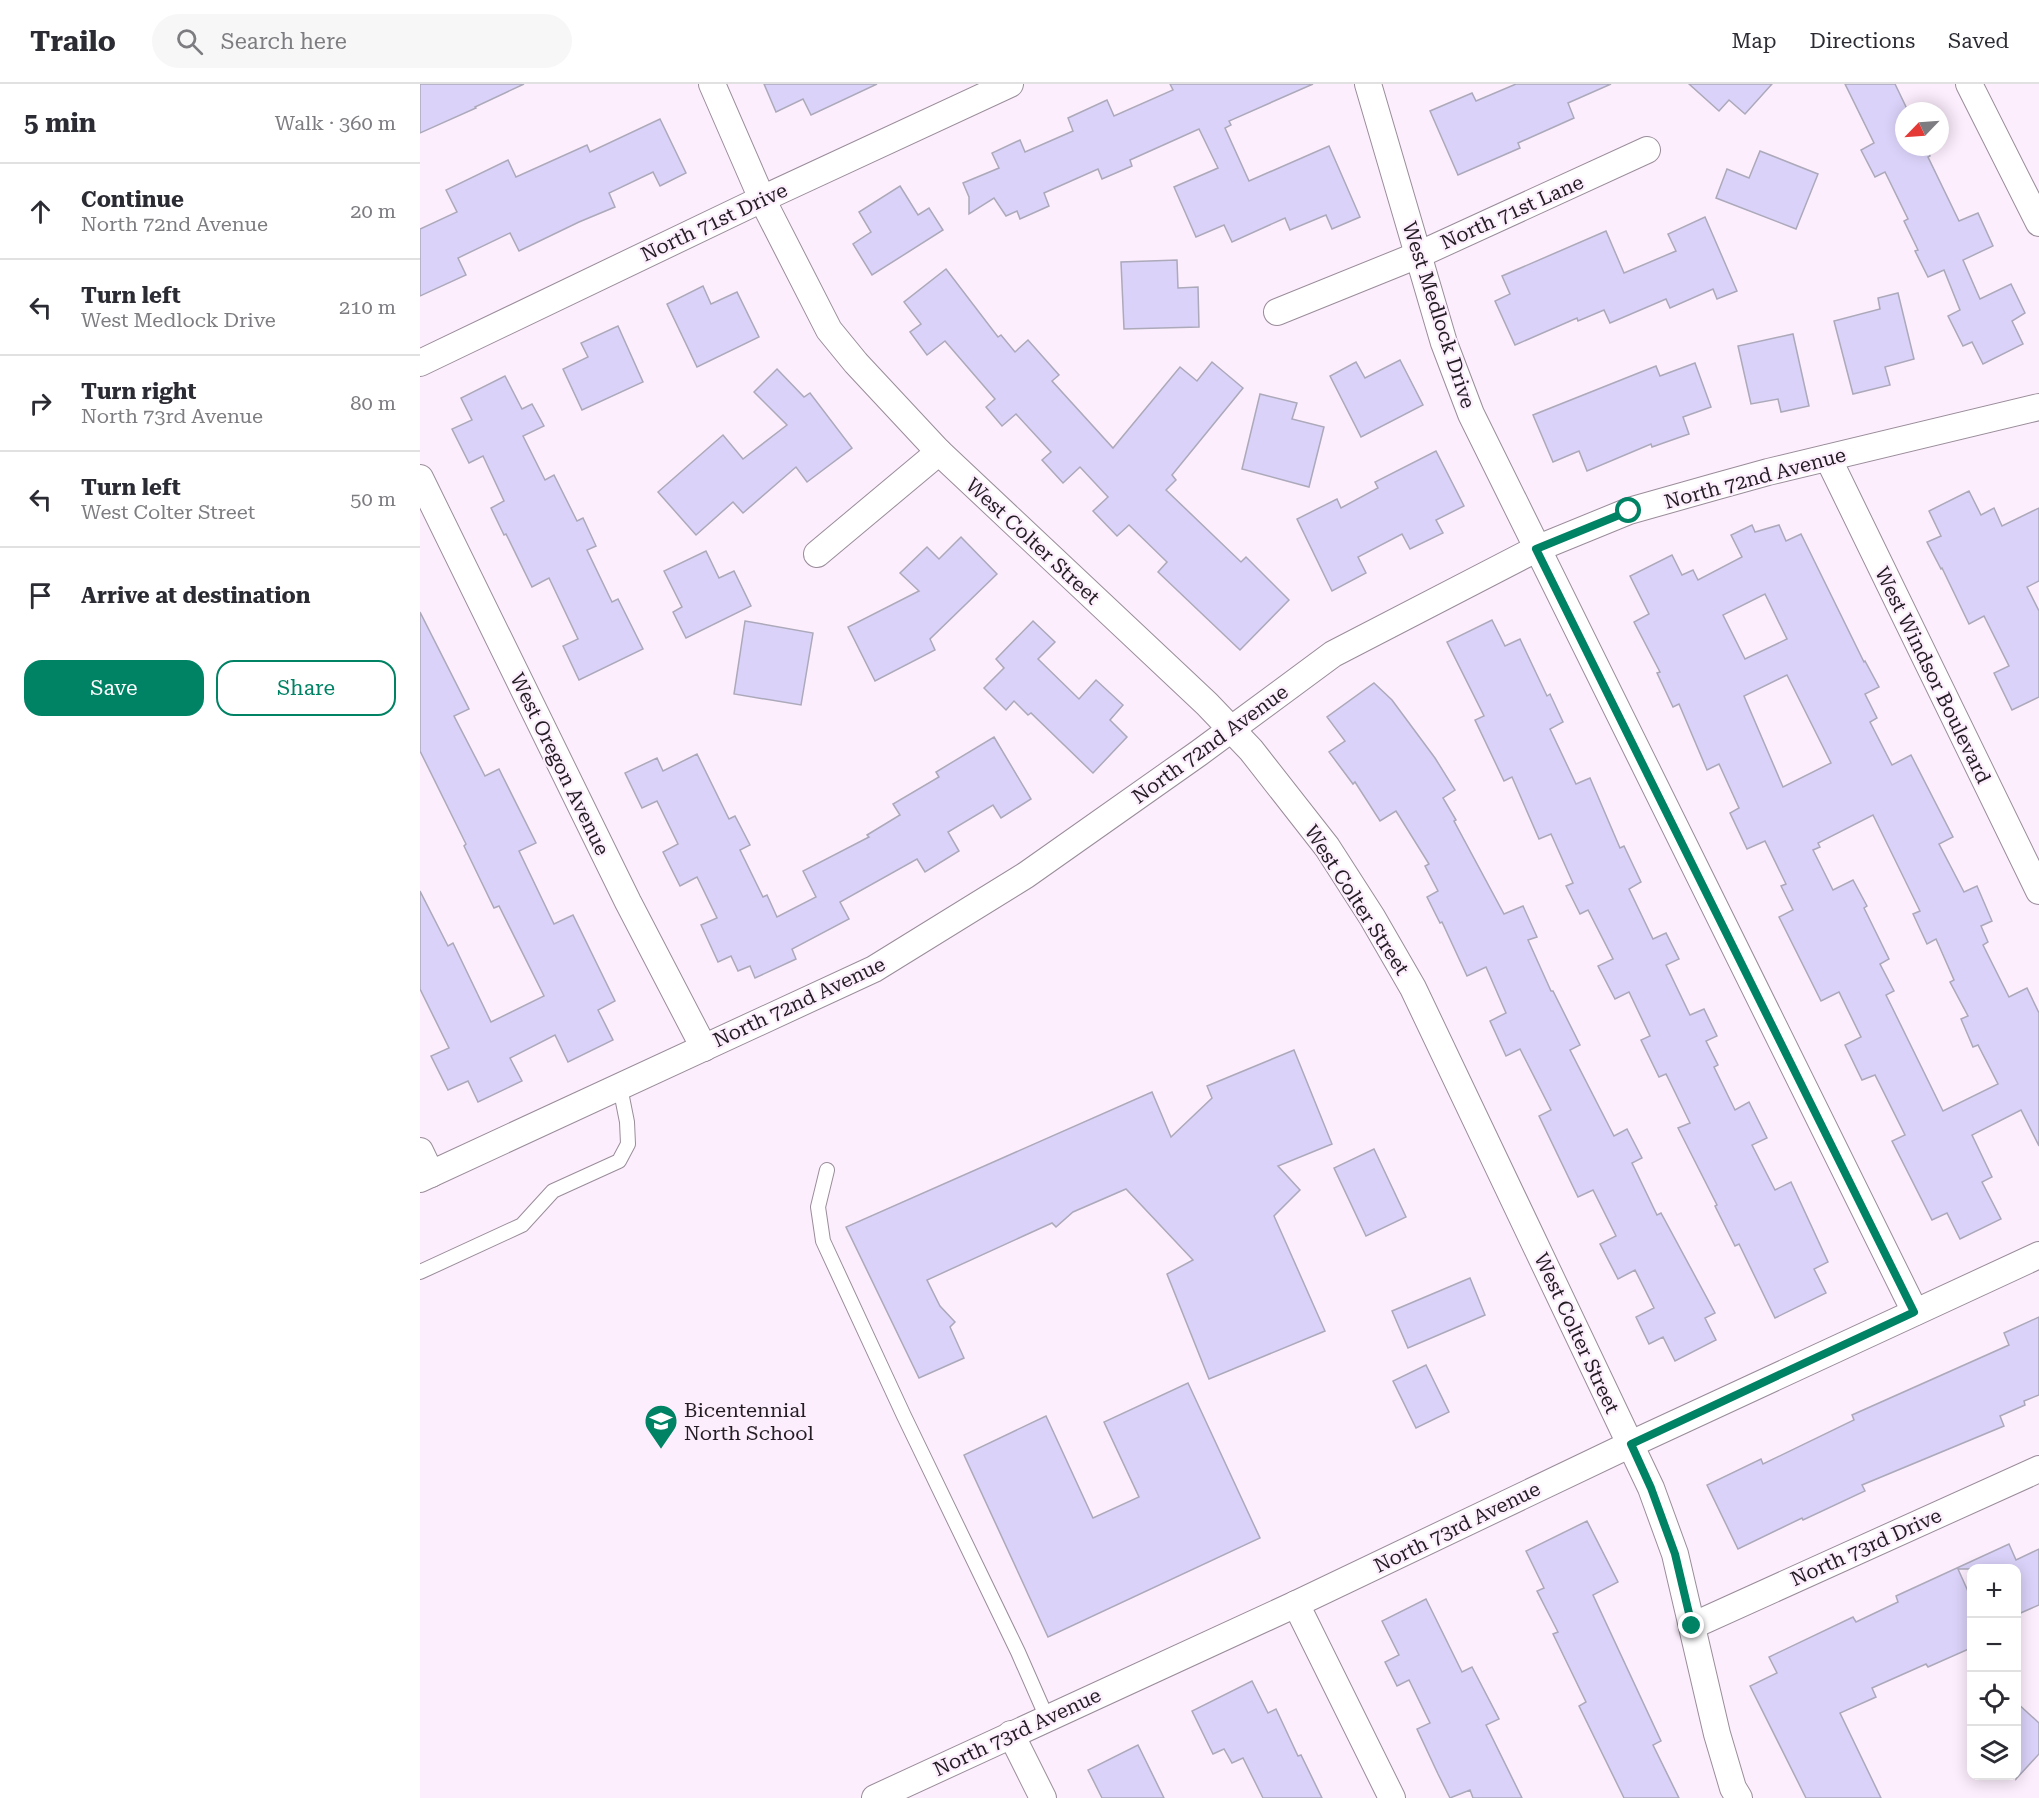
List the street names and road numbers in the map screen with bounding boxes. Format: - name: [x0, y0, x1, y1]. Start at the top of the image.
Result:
- street label: North 71st Lane: [1437, 170, 1587, 254]
- street label: North 71st Drive: [637, 178, 791, 266]
- street label: West Medlock Drive: [1397, 219, 1481, 411]
- street label: North 72nd Avenue: [1662, 442, 1848, 514]
- street label: West Colter Street: [961, 473, 1105, 610]
- street label: West Windsor Boulevard: [1870, 563, 1996, 787]
- street label: West Oregon Avenue: [505, 669, 615, 859]
- street label: North 72nd Avenue: [1127, 679, 1293, 809]
- street label: West Colter Street: [1299, 820, 1415, 980]
- street label: North 72nd Avenue: [709, 952, 889, 1052]
- street label: West Colter Street: [1529, 1249, 1625, 1418]
- street label: North 73rd Avenue: [1370, 1476, 1544, 1578]
- street label: North 73rd Drive: [1787, 1503, 1945, 1591]
- street label: North 73rd Avenue: [929, 1683, 1105, 1781]

